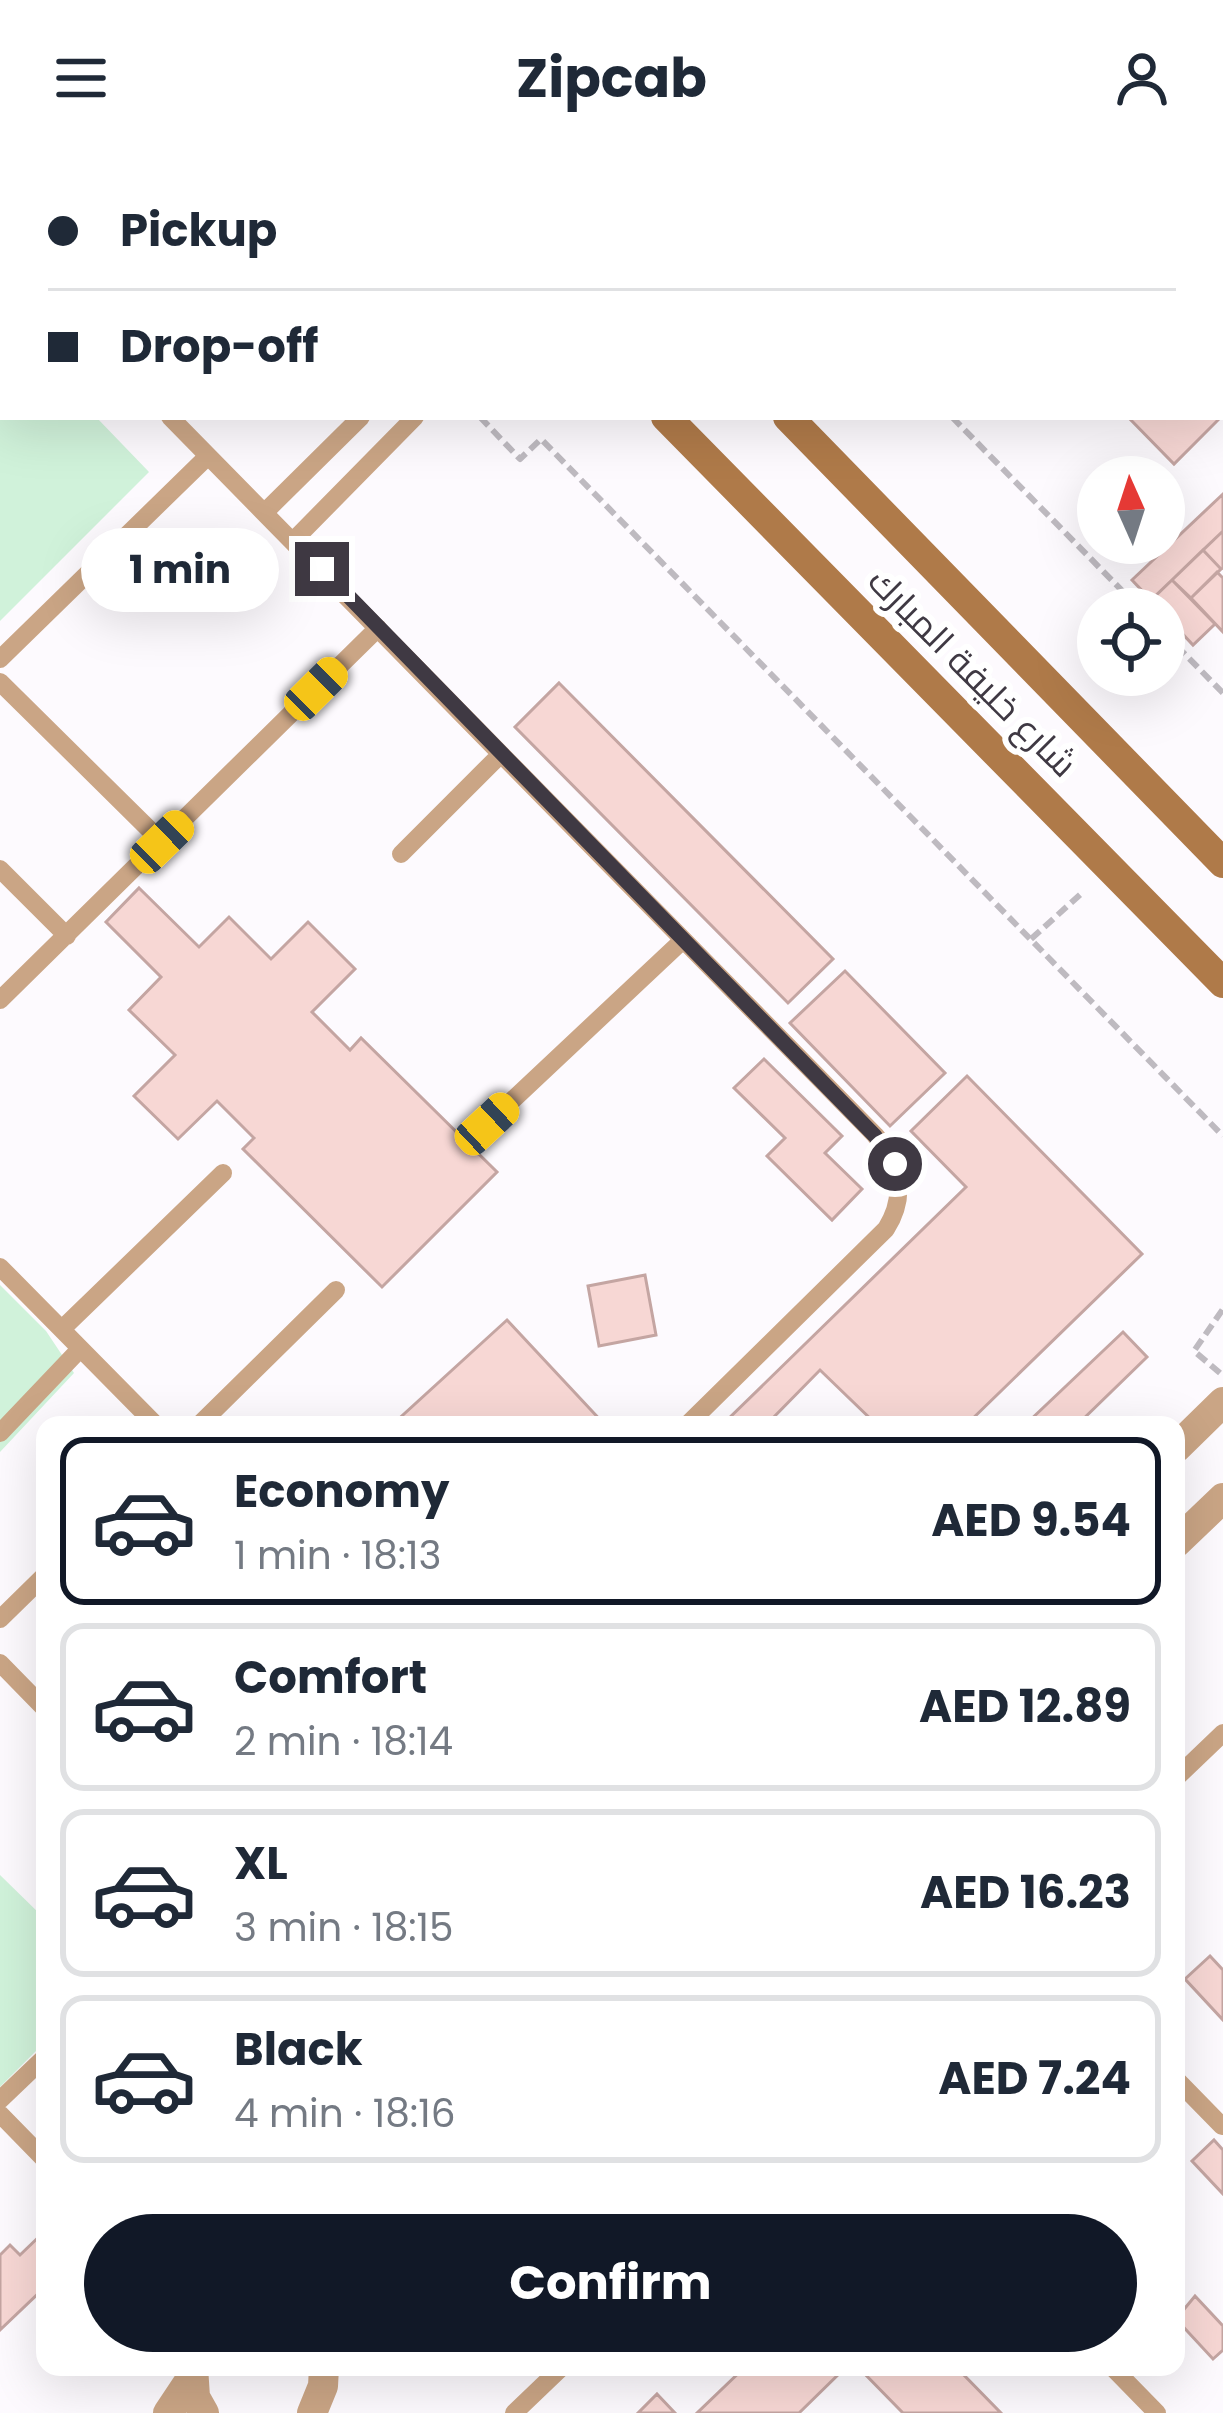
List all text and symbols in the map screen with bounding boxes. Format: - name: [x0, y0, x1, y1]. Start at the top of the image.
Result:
- text: Zipcab: [516, 40, 707, 116]
- icon: menu: [48, 45, 114, 111]
- icon: person: [1109, 45, 1175, 111]
- text: Pickup: [120, 199, 277, 262]
- text: Drop-off: [120, 315, 318, 378]
- north arrow: [1077, 456, 1185, 564]
- map controls: [1077, 456, 1185, 696]
- callout: 1 min: [82, 527, 280, 611]
- text: 1 min: [129, 542, 231, 597]
- route end: [295, 542, 349, 596]
- street label: شارع خليفة المبارك: [857, 556, 1089, 788]
- button: locate: [1077, 588, 1185, 696]
- car: [278, 651, 354, 727]
- car: [124, 804, 200, 880]
- car: [448, 1086, 526, 1162]
- route start: [868, 1137, 922, 1191]
- text: Economy: [234, 1460, 449, 1523]
- icon: car: [90, 1467, 198, 1575]
- text: AED 9.54: [931, 1489, 1131, 1552]
- text: 1 min · 18:13: [234, 1528, 442, 1583]
- text: Comfort: [234, 1646, 427, 1709]
- icon: car: [90, 1653, 198, 1761]
- text: AED 12.89: [919, 1675, 1131, 1738]
- text: 2 min · 18:14: [234, 1714, 453, 1769]
- text: XL: [234, 1832, 288, 1895]
- icon: car: [90, 1839, 198, 1947]
- text: AED 16.23: [920, 1861, 1131, 1924]
- text: 3 min · 18:15: [234, 1900, 454, 1955]
- text: Black: [234, 2018, 363, 2081]
- icon: car: [90, 2025, 198, 2133]
- text: AED 7.24: [938, 2047, 1131, 2110]
- text: 4 min · 18:16: [234, 2086, 455, 2141]
- button: Confirm: [84, 2214, 1137, 2352]

